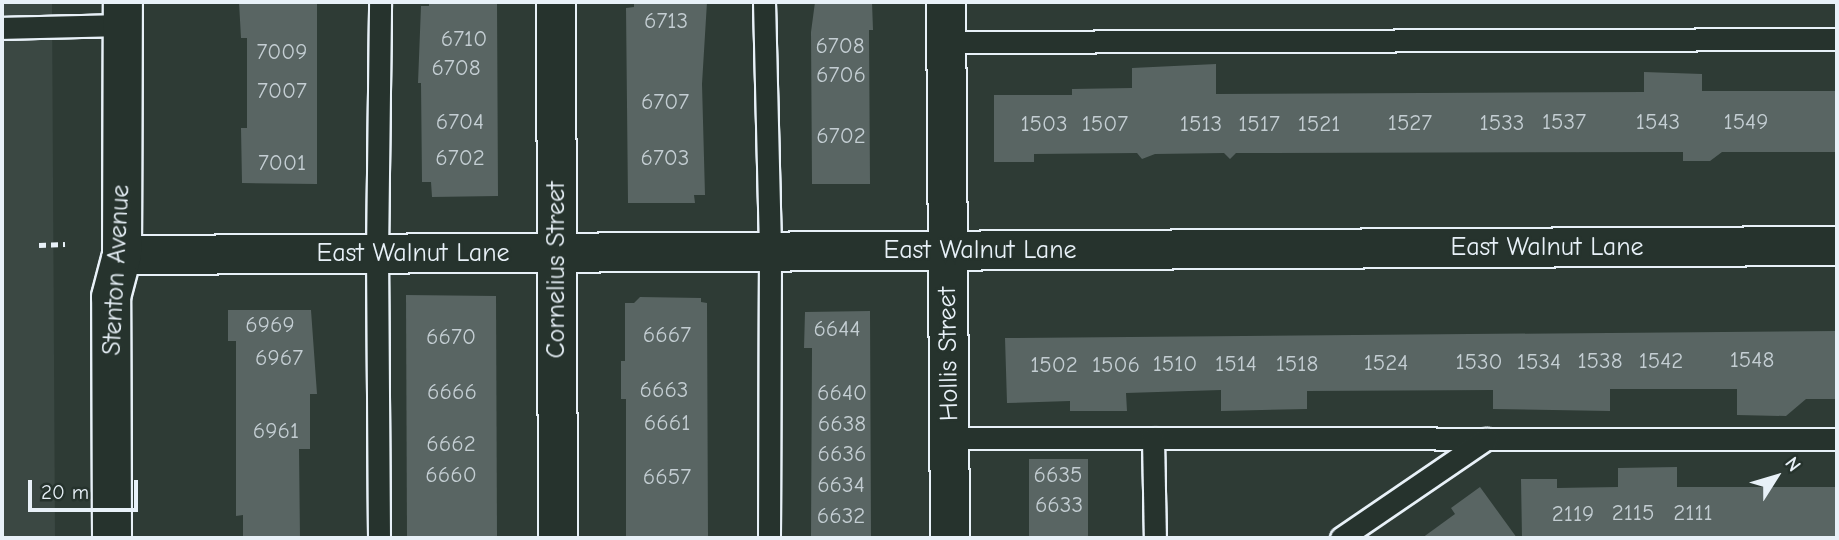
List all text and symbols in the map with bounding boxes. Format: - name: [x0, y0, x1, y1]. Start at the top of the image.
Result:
- house number: 6713: [644, 7, 688, 35]
- house number: 6710: [441, 25, 487, 53]
- house number: 6708: [815, 32, 865, 60]
- house number: 7009: [256, 38, 308, 66]
- house number: 6708: [431, 54, 481, 82]
- house number: 6706: [816, 61, 866, 89]
- house number: 7007: [257, 77, 307, 105]
- house number: 6707: [641, 88, 689, 116]
- house number: 6704: [436, 108, 484, 136]
- house number: 1537: [1542, 108, 1586, 136]
- house number: 1543: [1636, 108, 1680, 136]
- house number: 1549: [1724, 108, 1768, 136]
- house number: 1527: [1388, 109, 1432, 137]
- house number: 1533: [1480, 109, 1524, 137]
- house number: 1503: [1020, 110, 1068, 138]
- house number: 1507: [1082, 110, 1128, 138]
- house number: 1513: [1180, 110, 1222, 138]
- house number: 1517: [1238, 110, 1280, 138]
- house number: 1521: [1298, 110, 1340, 138]
- house number: 6702: [816, 122, 866, 150]
- house number: 6702: [435, 144, 485, 172]
- house number: 6703: [641, 144, 689, 172]
- house number: 7001: [258, 149, 306, 177]
- street label: Cornelius Street: [541, 182, 573, 358]
- street label: Stenton Avenue: [97, 184, 137, 356]
- street label: East Walnut Lane: [1450, 232, 1644, 264]
- street label: East Walnut Lane: [883, 235, 1077, 267]
- street label: East Walnut Lane: [316, 238, 510, 270]
- street label: Hollis Street: [932, 287, 966, 421]
- house number: 6969: [245, 311, 295, 339]
- house number: 6644: [813, 315, 861, 343]
- house number: 6667: [643, 321, 691, 349]
- house number: 6670: [426, 323, 476, 351]
- house number: 6967: [255, 344, 303, 372]
- house number: 1548: [1730, 346, 1774, 374]
- house number: 1538: [1577, 347, 1623, 375]
- house number: 1542: [1639, 347, 1683, 375]
- house number: 1530: [1455, 348, 1503, 376]
- house number: 1534: [1517, 348, 1561, 376]
- house number: 1524: [1364, 349, 1408, 377]
- house number: 1510: [1153, 350, 1197, 378]
- house number: 1514: [1215, 350, 1257, 378]
- house number: 1518: [1276, 350, 1318, 378]
- house number: 1502: [1030, 351, 1078, 379]
- house number: 1506: [1092, 351, 1140, 379]
- house number: 6663: [639, 376, 689, 404]
- house number: 6666: [427, 378, 477, 406]
- house number: 6640: [817, 379, 867, 407]
- house number: 6661: [644, 409, 690, 437]
- house number: 6638: [818, 410, 866, 438]
- house number: 6961: [253, 417, 299, 445]
- house number: 6662: [426, 430, 476, 458]
- house number: 6636: [817, 440, 867, 468]
- north arrow: [1741, 442, 1811, 512]
- text: N: [1780, 453, 1805, 476]
- house number: 6660: [425, 461, 477, 489]
- house number: 6635: [1033, 461, 1083, 489]
- house number: 6657: [643, 463, 691, 491]
- scale bar: [32, 466, 142, 510]
- house number: 6634: [817, 471, 865, 499]
- text: 20 m: [41, 480, 89, 504]
- house number: 6633: [1035, 491, 1083, 519]
- house number: 2115: [1612, 499, 1654, 527]
- house number: 2111: [1673, 499, 1713, 527]
- house number: 2119: [1552, 500, 1594, 528]
- house number: 6632: [817, 502, 865, 530]

